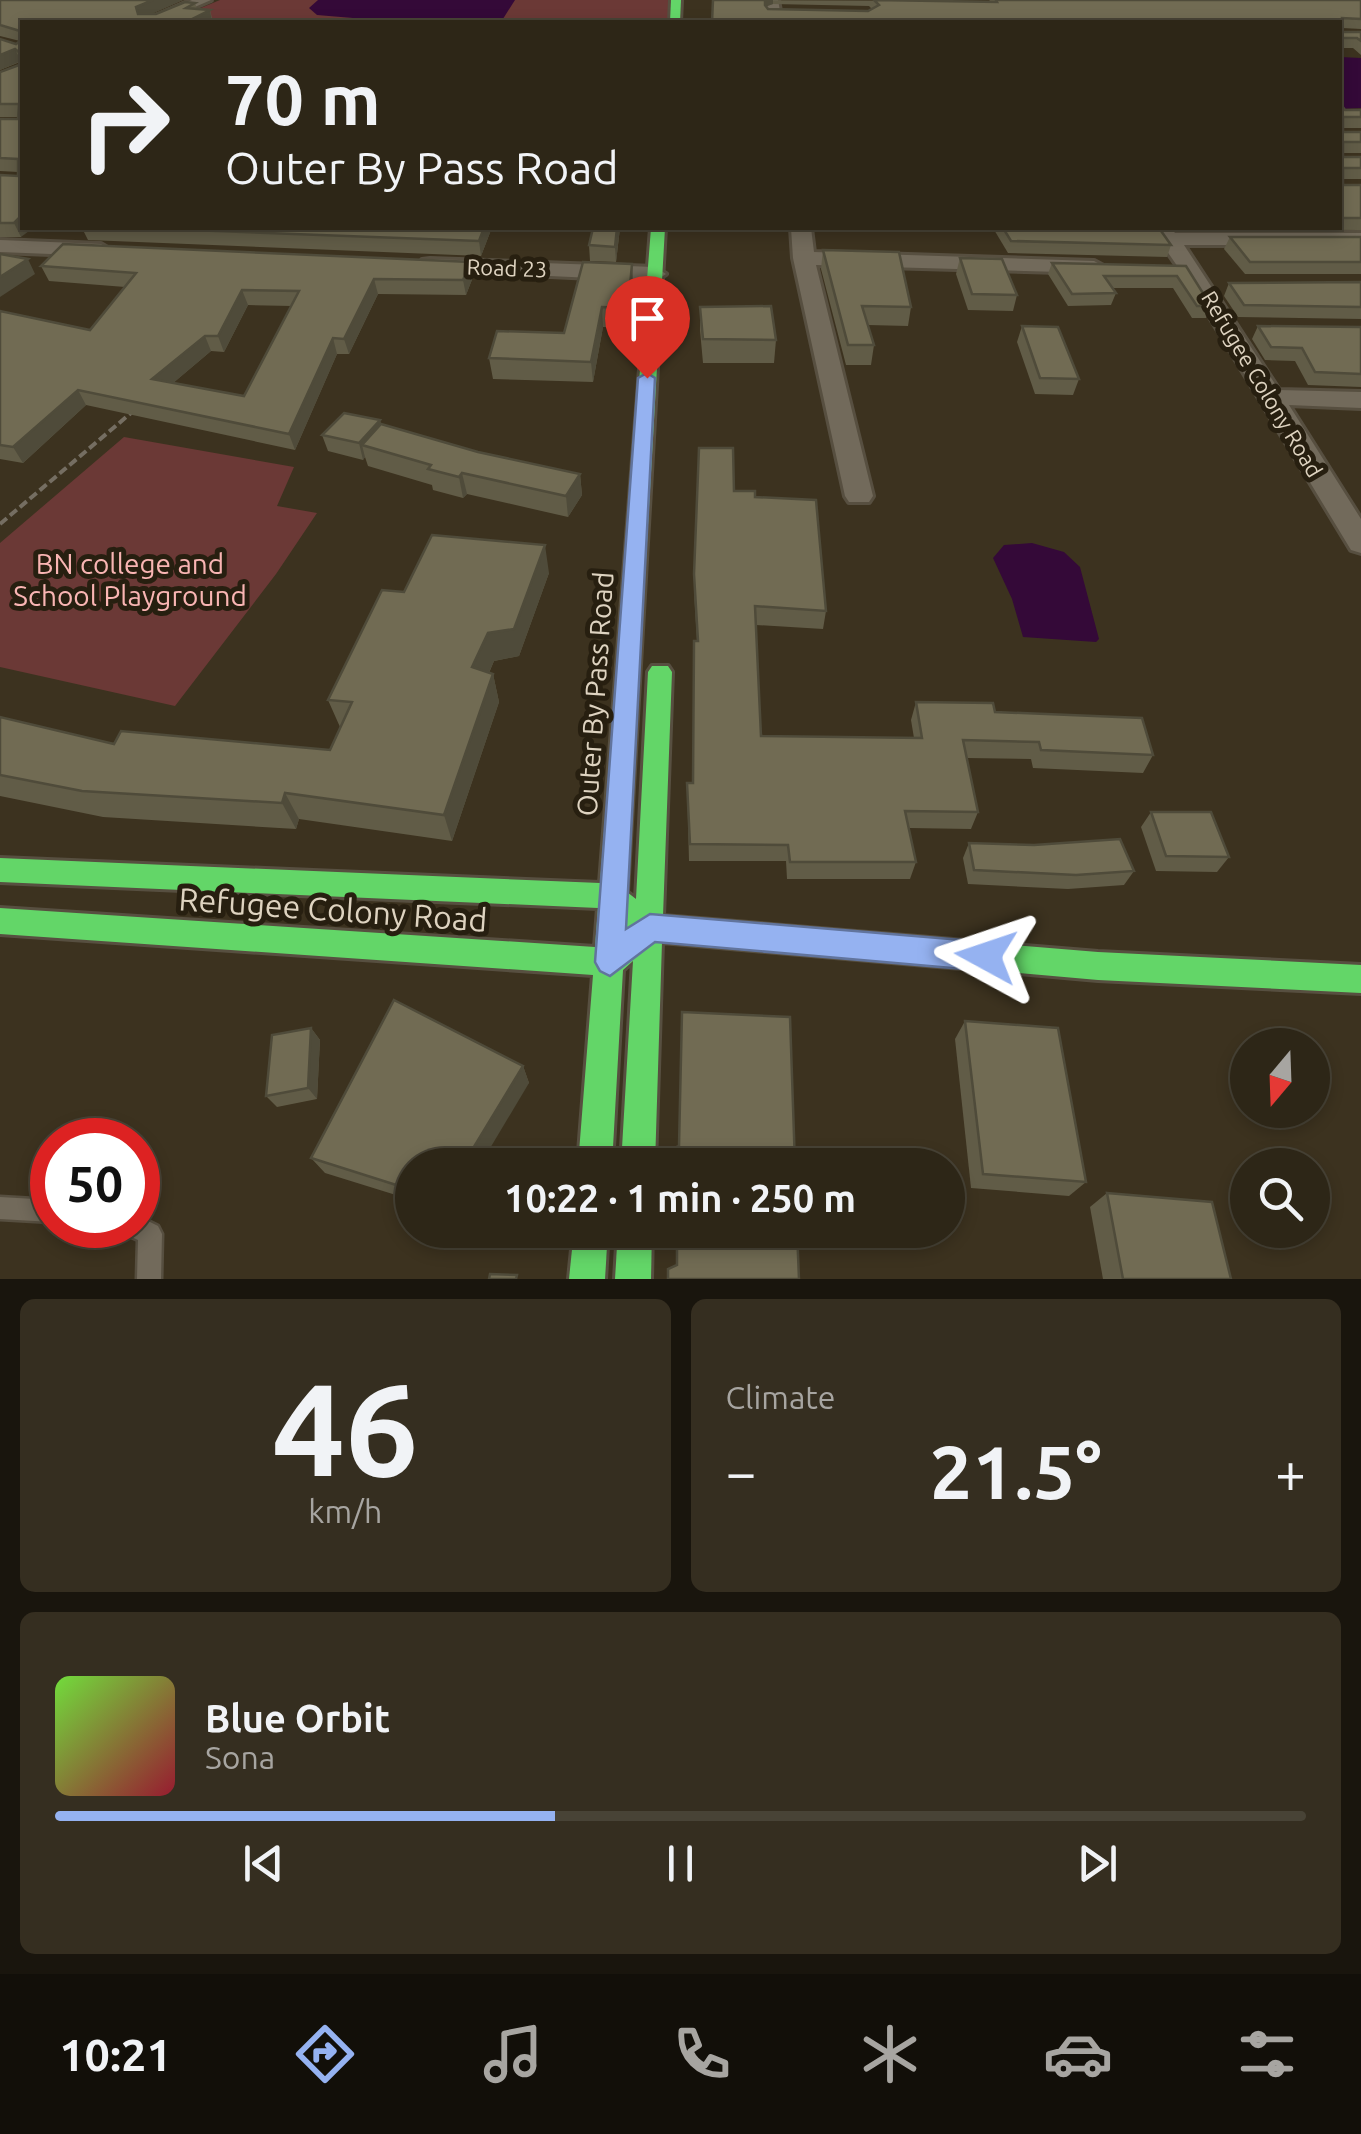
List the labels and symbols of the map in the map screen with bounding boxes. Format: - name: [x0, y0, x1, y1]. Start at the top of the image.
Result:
- street label: Road 23: [466, 254, 548, 281]
- pin: [605, 276, 690, 379]
- street label: Refugee Colony Road: [1197, 286, 1328, 481]
- park label: BN college and School Playground: [13, 548, 247, 611]
- street label: Outer By Pass Road: [570, 571, 619, 817]
- street label: Refugee Colony Road: [178, 880, 488, 938]
- position arrow: [934, 904, 1038, 1008]
- north arrow: [1230, 1028, 1330, 1128]
- speed limit sign: 50: [30, 1118, 160, 1248]

